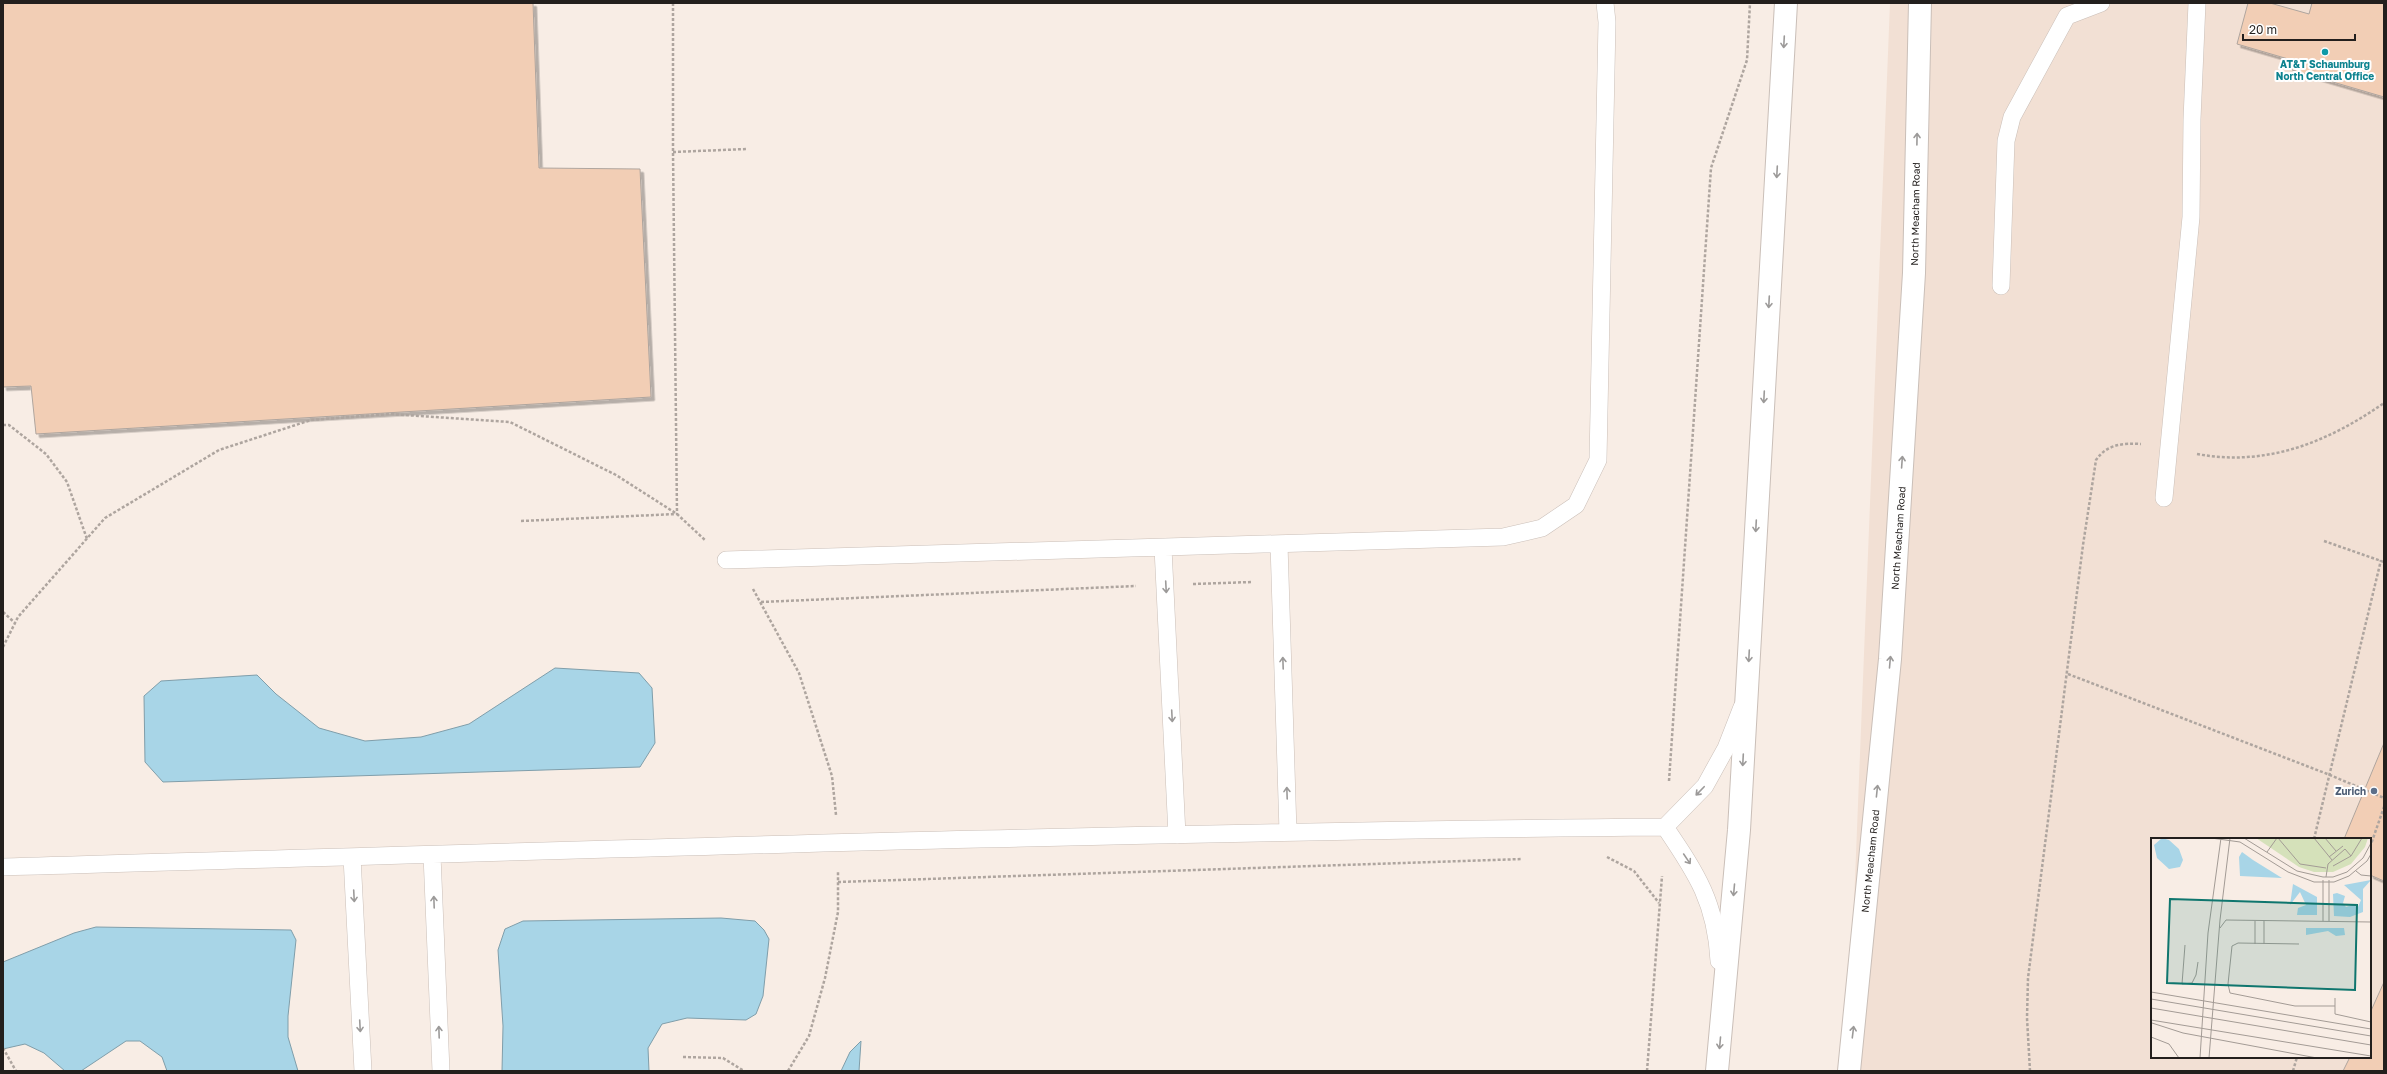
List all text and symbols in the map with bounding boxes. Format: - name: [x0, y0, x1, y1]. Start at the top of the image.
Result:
- scale bar: [2243, 16, 2355, 42]
- text: 20 m: [2249, 22, 2277, 37]
- one-way arrow: [1781, 35, 1788, 48]
- marker: AT&T Schaumburg North Central Office: [2320, 47, 2330, 57]
- place label: AT&T Schaumburg North Central Office: [2276, 58, 2374, 82]
- one-way arrow: [1913, 133, 1921, 146]
- street label: North Meacham Road: [1908, 162, 1922, 266]
- one-way arrow: [1773, 165, 1780, 178]
- one-way arrow: [1766, 295, 1773, 308]
- one-way arrow: [1760, 390, 1767, 403]
- one-way arrow: [1899, 456, 1906, 469]
- street label: North Meacham Road: [1888, 486, 1908, 590]
- one-way arrow: [1753, 519, 1760, 532]
- one-way arrow: [1162, 580, 1169, 593]
- one-way arrow: [1745, 649, 1753, 662]
- one-way arrow: [1886, 656, 1893, 669]
- one-way arrow: [1279, 657, 1286, 670]
- one-way arrow: [1168, 709, 1175, 722]
- one-way arrow: [1739, 753, 1747, 766]
- one-way arrow: [1873, 785, 1881, 798]
- place label: Zurich: [2335, 785, 2366, 797]
- one-way arrow: [1695, 786, 1705, 796]
- marker: Zurich: [2369, 786, 2379, 796]
- one-way arrow: [1283, 787, 1290, 800]
- street label: North Meacham Road: [1859, 809, 1881, 913]
- inset map: [2151, 838, 2371, 1058]
- one-way arrow: [1683, 853, 1691, 864]
- one-way arrow: [1730, 883, 1737, 896]
- one-way arrow: [350, 889, 358, 902]
- one-way arrow: [430, 896, 438, 909]
- one-way arrow: [357, 1019, 364, 1032]
- one-way arrow: [436, 1026, 443, 1039]
- one-way arrow: [1849, 1026, 1857, 1039]
- one-way arrow: [1716, 1036, 1724, 1049]

